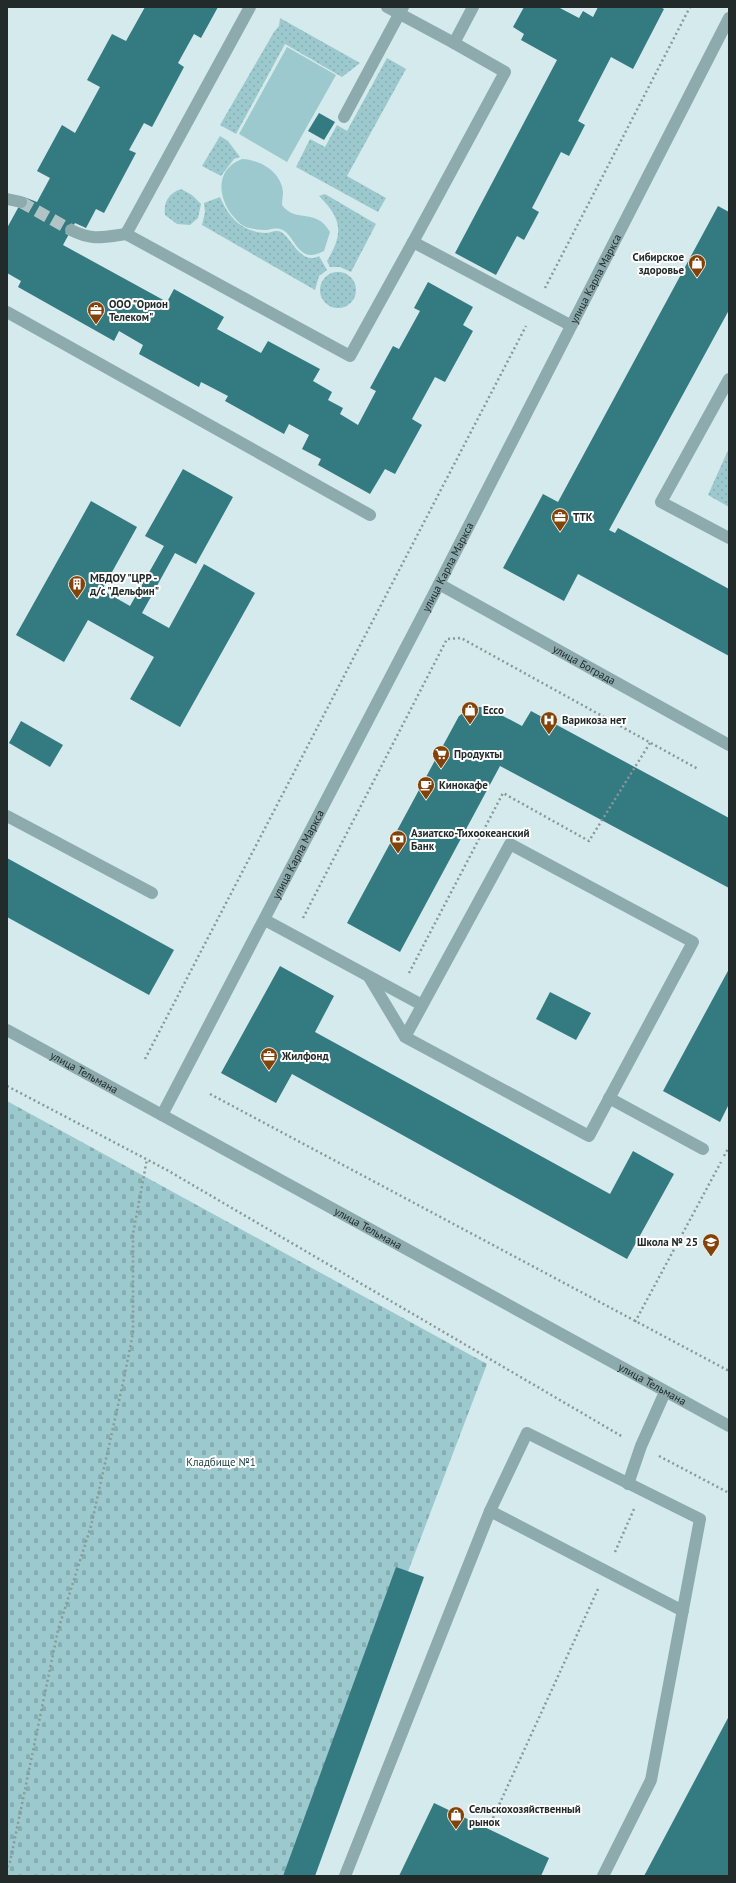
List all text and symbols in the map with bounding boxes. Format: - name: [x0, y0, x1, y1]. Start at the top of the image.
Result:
- street label: улица Карла Маркса: [567, 232, 624, 326]
- place label: Сибирское здоровье: [633, 250, 684, 277]
- shop icon: Сибирское здоровье: [687, 253, 707, 278]
- place label: ООО "Орион Телеком": [109, 297, 168, 324]
- office icon: ООО "Орион Телеком": [86, 300, 106, 325]
- office icon: ТТК: [550, 507, 570, 532]
- place label: ТТК: [573, 510, 593, 524]
- street label: улица Карла Маркса: [419, 520, 476, 614]
- place label: МБДОУ "ЦРР - д/с "Дельфин": [89, 571, 159, 598]
- building icon: МБДОУ "ЦРР - д/с "Дельфин": [67, 574, 87, 599]
- street label: улица Бограда: [550, 641, 618, 688]
- shop icon: Ecco: [460, 700, 480, 725]
- place label: Ecco: [483, 703, 504, 717]
- hospital icon: Варикоза нет: [539, 710, 559, 735]
- place label: Варикоза нет: [562, 713, 627, 727]
- supermarket icon: Продукты: [431, 744, 451, 769]
- place label: Продукты: [454, 747, 502, 761]
- cafe icon: Кинокафе: [416, 775, 436, 800]
- place label: Кинокафе: [439, 778, 488, 792]
- street label: улица Карла Маркса: [269, 807, 327, 901]
- place label: Азиатско-Тихоокеанский Банк: [411, 826, 530, 853]
- bank icon: Азиатско-Тихоокеанский Банк: [388, 829, 408, 854]
- office icon: Жилфонд: [259, 1046, 279, 1071]
- street label: улица Тельмана: [48, 1048, 121, 1097]
- place label: Жилфонд: [281, 1049, 329, 1063]
- street label: улица Тельмана: [332, 1204, 405, 1252]
- school or university icon: Школа № 25: [701, 1232, 721, 1257]
- place label: Школа № 25: [637, 1235, 698, 1249]
- street label: улица Тельмана: [616, 1360, 689, 1408]
- park label: Кладбище №1: [186, 1455, 256, 1469]
- place label: Сельскохозяйственный рынок: [469, 1802, 581, 1829]
- shop icon: Сельскохозяйственный рынок: [446, 1805, 466, 1830]

